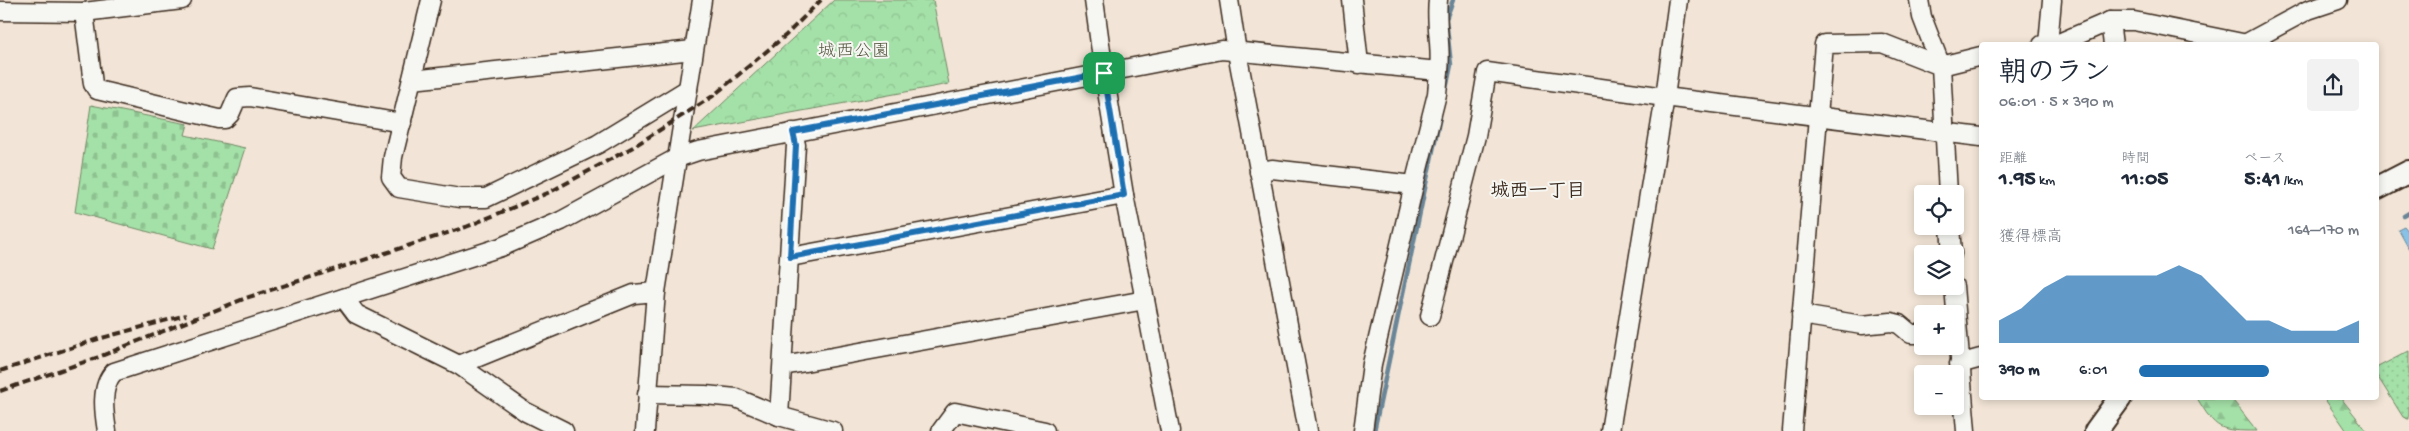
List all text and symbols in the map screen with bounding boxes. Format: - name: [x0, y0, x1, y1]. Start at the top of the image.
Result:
- park label: 城西公園: [818, 41, 890, 63]
- pin: [1083, 52, 1125, 94]
- text: 朝のラン: [1999, 58, 2111, 91]
- icon: arrive: [1090, 59, 1118, 87]
- button: share: [2307, 59, 2359, 111]
- text: 06:01 · 5 × 390 m: [1999, 94, 2114, 113]
- text: 距離: [1999, 151, 2027, 168]
- text: 時間: [2122, 151, 2150, 168]
- text: ペース: [2244, 151, 2286, 168]
- text: 1.95: [1999, 168, 2036, 193]
- text: 11:05: [2122, 168, 2168, 193]
- text: 5:41: [2244, 168, 2280, 193]
- text: km: [2036, 173, 2055, 190]
- text: /km: [2280, 173, 2303, 190]
- district label: 城西一丁目: [1490, 180, 1586, 204]
- map controls: [1914, 185, 1964, 415]
- button: locate: [1914, 185, 1964, 235]
- text: 164–170 m: [2288, 222, 2359, 241]
- text: 獲得標高: [1999, 229, 2063, 248]
- button: layers: [1914, 245, 1964, 295]
- button: +: [1914, 305, 1964, 355]
- text: 390 m: [1999, 362, 2040, 381]
- text: 6:01: [2079, 362, 2108, 381]
- button: −: [1914, 365, 1964, 415]

